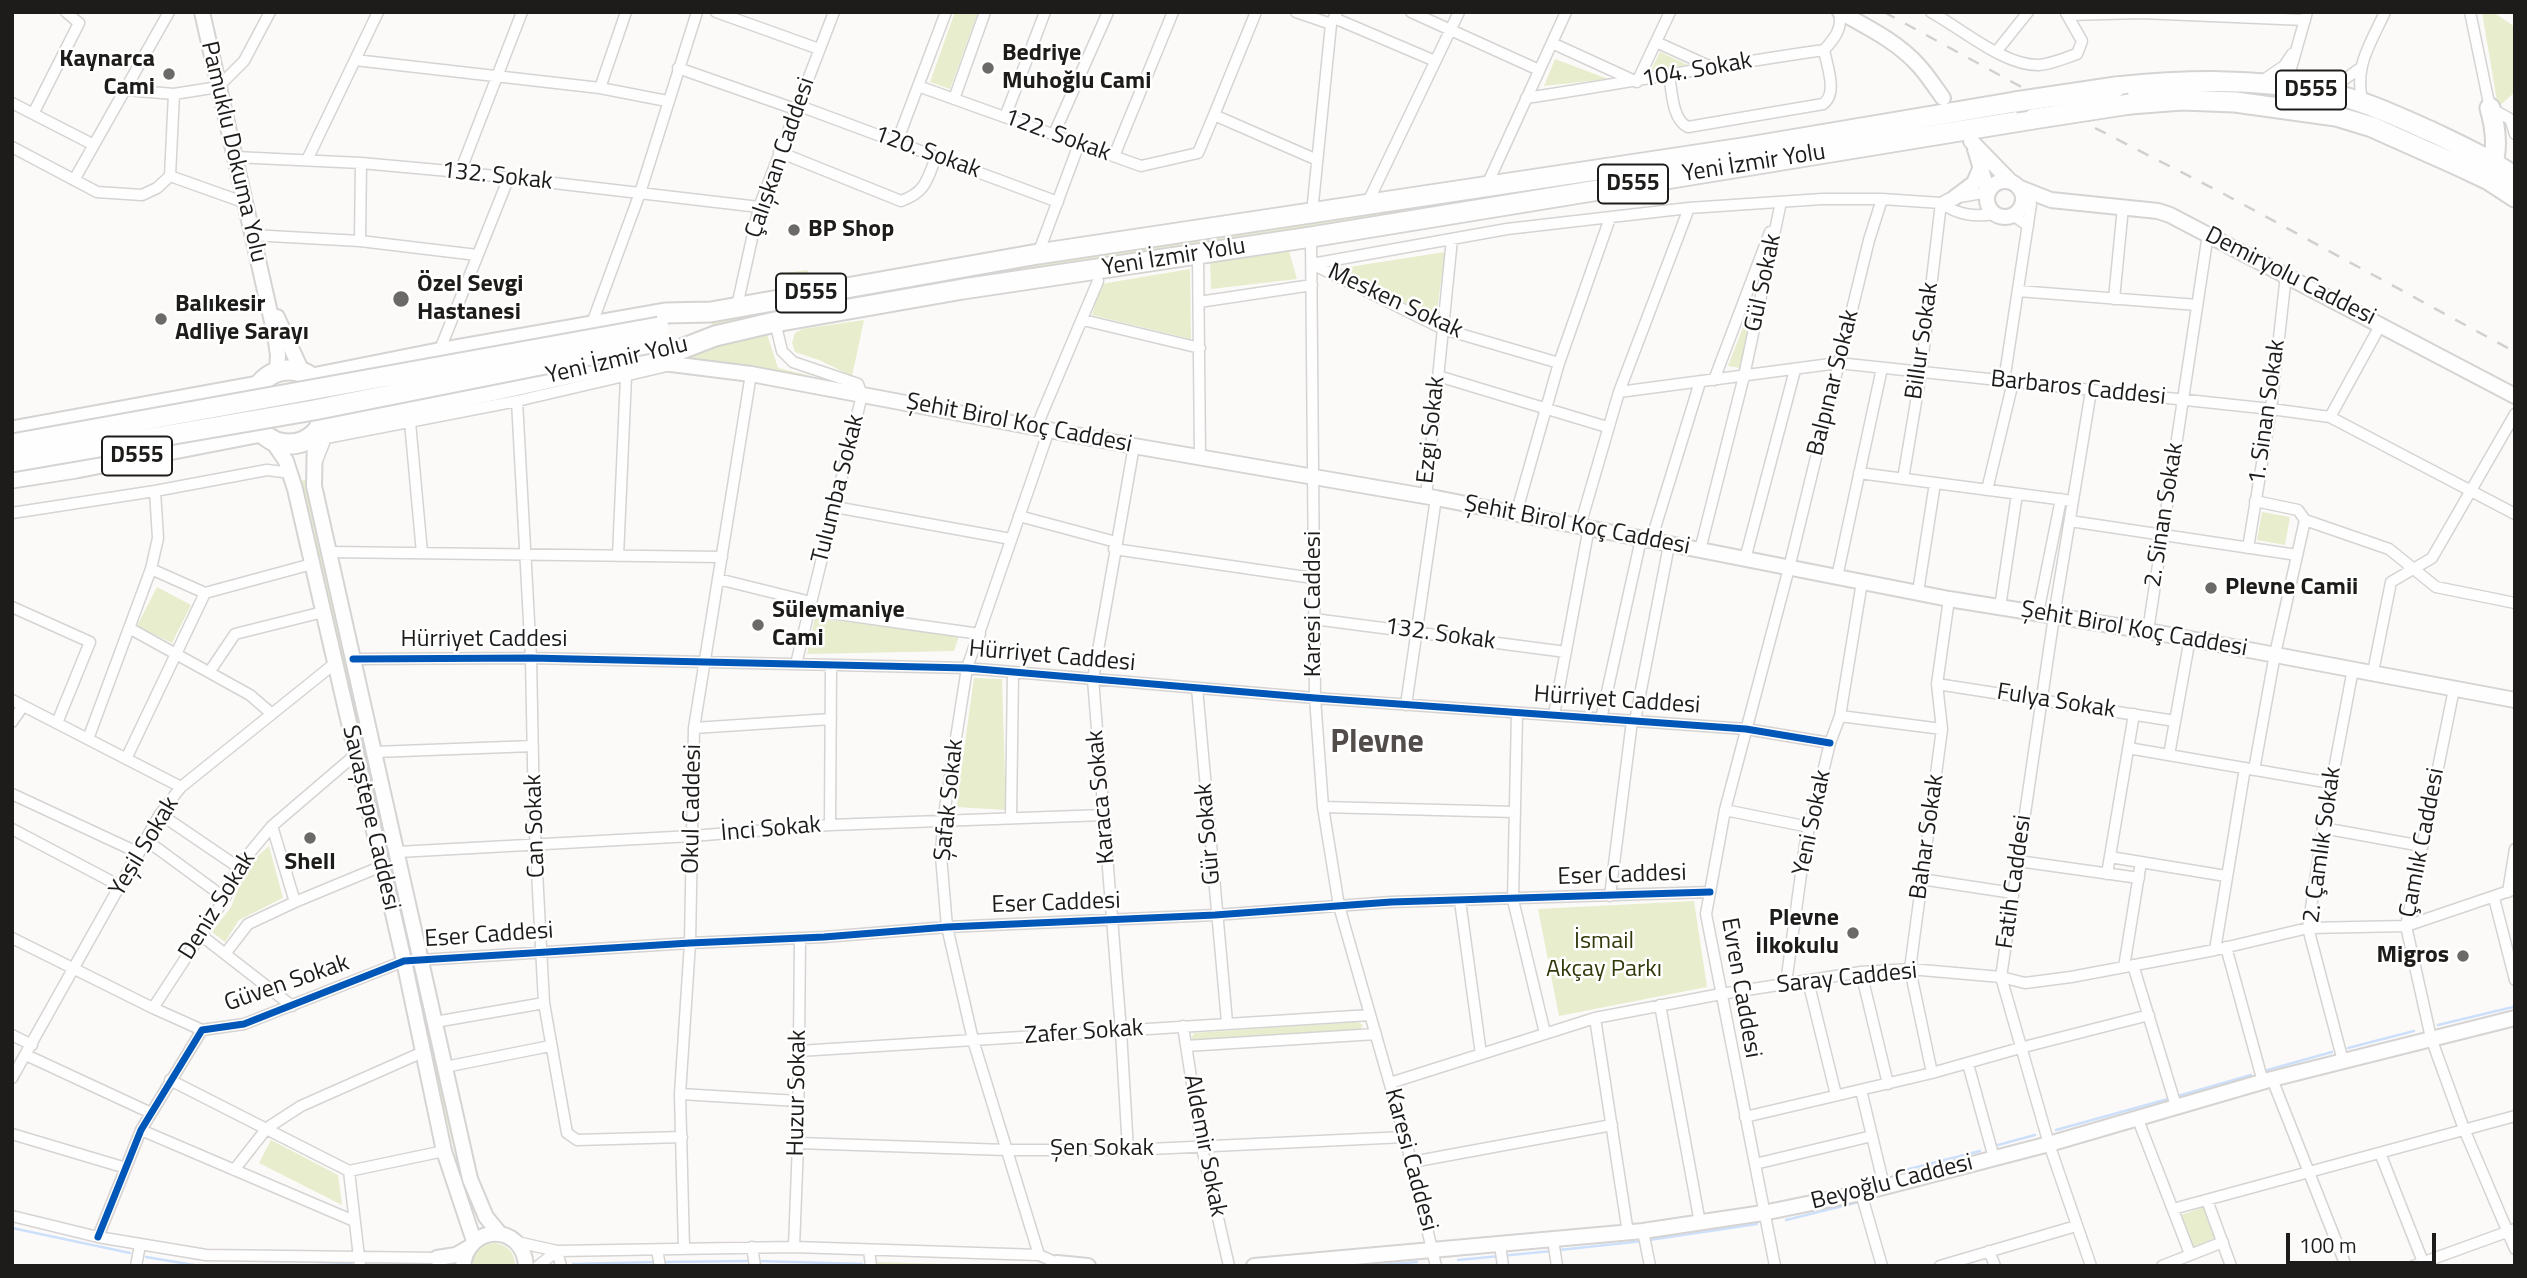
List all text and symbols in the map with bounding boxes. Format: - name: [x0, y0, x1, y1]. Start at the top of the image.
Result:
- street label: Pamuklu Dokuma Yolu: [194, 39, 272, 265]
- place label: Bedriye Muhoğlu Cami: [1002, 40, 1151, 96]
- place label: Kaynarca Cami: [59, 46, 155, 102]
- street label: 104. Sokak: [1640, 47, 1754, 95]
- marker: Bedriye Muhoğlu Cami: [980, 60, 996, 76]
- marker: Kaynarca Cami: [161, 66, 177, 82]
- road number: D555: [2276, 71, 2346, 110]
- street label: Çalışkan Caddesi: [740, 74, 822, 242]
- street label: 122. Sokak: [1000, 103, 1114, 169]
- street label: 120. Sokak: [870, 120, 984, 186]
- street label: Yeni İzmir Yolu: [1680, 138, 1828, 190]
- street label: 132. Sokak: [440, 157, 554, 197]
- road number: D555: [1598, 164, 1668, 204]
- place label: BP Shop: [808, 216, 894, 244]
- marker: BP Shop: [786, 222, 802, 238]
- street label: Demiryolu Caddesi: [2200, 222, 2380, 332]
- street label: Yeni İzmir Yolu: [1100, 232, 1248, 284]
- street label: Gül Sokak: [1740, 232, 1788, 334]
- street label: Mesken Sokak: [1323, 258, 1467, 346]
- place label: Özel Sevgi Hastanesi: [417, 271, 523, 327]
- road number: D555: [776, 274, 846, 312]
- street label: Billur Sokak: [1901, 281, 1945, 401]
- marker: Özel Sevgi Hastanesi: [391, 289, 411, 309]
- place label: Balıkesir Adliye Sarayı: [175, 291, 309, 347]
- street label: Balpınar Sokak: [1802, 307, 1866, 459]
- marker: Balıkesir Adliye Sarayı: [153, 311, 169, 327]
- street label: Yeni İzmir Yolu: [543, 331, 691, 391]
- street label: 1. Sinan Sokak: [2244, 338, 2292, 486]
- street label: Barbaros Caddesi: [1989, 365, 2167, 413]
- street label: Ezgi Sokak: [1412, 375, 1452, 485]
- street label: Şehit Birol Koç Caddesi: [904, 388, 1134, 460]
- street label: Tulumba Sokak: [807, 412, 871, 566]
- road number: D555: [102, 436, 172, 476]
- street label: 2. Sinan Sokak: [2139, 441, 2191, 589]
- street label: Şehit Birol Koç Caddesi: [1462, 490, 1692, 562]
- street label: Karesi Caddesi: [1300, 531, 1328, 677]
- place label: Plevne Camii: [2225, 574, 2358, 602]
- marker: Plevne Camii: [2203, 580, 2219, 596]
- street label: Şehit Birol Koç Caddesi: [2019, 596, 2249, 664]
- place label: Süleymaniye Cami: [772, 597, 905, 653]
- street label: 132. Sokak: [1383, 613, 1497, 657]
- marker: Süleymaniye Cami: [750, 617, 766, 633]
- street label: Hürriyet Caddesi: [401, 626, 567, 654]
- street label: Hürriyet Caddesi: [968, 635, 1136, 679]
- street label: Fulya Sokak: [1995, 678, 2117, 726]
- street label: Hürriyet Caddesi: [1533, 681, 1701, 721]
- street label: Savaştepe Caddesi: [335, 723, 405, 913]
- district label: Plevne: [1330, 725, 1424, 763]
- street label: Karaca Sokak: [1082, 729, 1122, 865]
- street label: Şafak Sokak: [929, 738, 971, 862]
- street label: Okul Caddesi: [677, 744, 709, 874]
- street label: 2. Çamlık Sokak: [2298, 765, 2348, 925]
- street label: Çamlık Caddesi: [2394, 766, 2452, 920]
- street label: Yeni Sokak: [1788, 767, 1838, 879]
- street label: Bahar Sokak: [1905, 773, 1951, 901]
- street label: Can Sokak: [520, 774, 552, 878]
- street label: Gür Sokak: [1190, 782, 1228, 886]
- street label: Yeşil Sokak: [104, 792, 186, 902]
- street label: İnci Sokak: [720, 811, 822, 849]
- street label: Fatih Caddesi: [1991, 813, 2039, 951]
- marker: Shell: [302, 830, 318, 846]
- street label: Deniz Sokak: [173, 846, 263, 966]
- place label: Shell: [284, 849, 336, 877]
- street label: Eser Caddesi: [1557, 859, 1687, 893]
- street label: Eser Caddesi: [991, 887, 1121, 921]
- place label: Plevne İlkokulu: [1755, 905, 1839, 961]
- street label: Evren Caddesi: [1713, 916, 1767, 1060]
- street label: Eser Caddesi: [424, 917, 554, 955]
- marker: Plevne İlkokulu: [1845, 925, 1861, 941]
- park label: İsmail Akçay Parkı: [1546, 928, 1662, 984]
- place label: Migros: [2376, 942, 2449, 970]
- marker: Migros: [2455, 948, 2471, 964]
- street label: Güven Sokak: [221, 949, 353, 1019]
- street label: Saray Caddesi: [1775, 957, 1919, 1001]
- street label: Zafer Sokak: [1024, 1014, 1144, 1052]
- street label: Huzur Sokak: [782, 1029, 814, 1157]
- street label: Aldemir Sokak: [1176, 1072, 1232, 1220]
- street label: Karesi Caddesi: [1377, 1085, 1443, 1235]
- street label: Şen Sokak: [1050, 1135, 1154, 1163]
- street label: Beyoğlu Caddesi: [1808, 1149, 1976, 1217]
- scale bar: [2289, 1218, 2440, 1262]
- text: 100 m: [2299, 1229, 2356, 1261]

